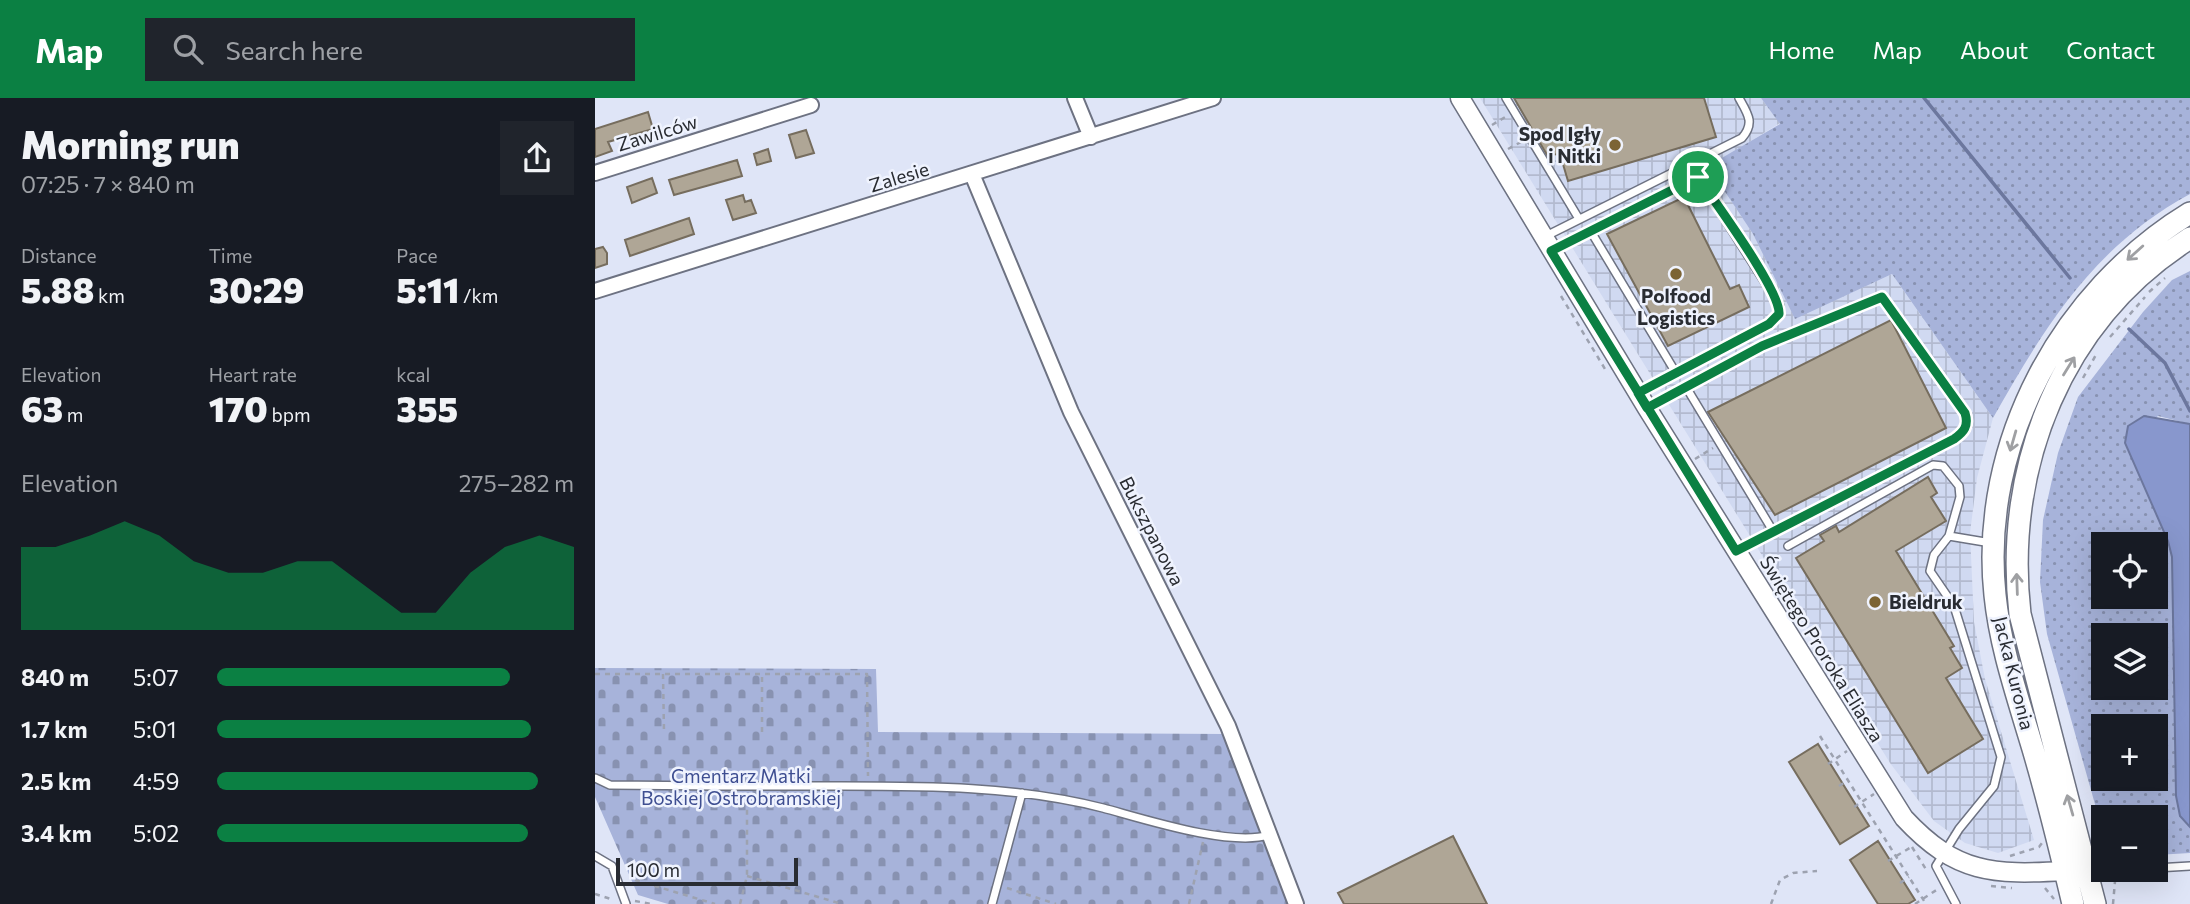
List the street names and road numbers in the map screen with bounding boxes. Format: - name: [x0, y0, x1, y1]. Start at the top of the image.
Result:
- street label: Zawilców: [614, 109, 700, 156]
- street label: Zalesie: [866, 157, 931, 196]
- street label: Bukszpanowa: [1115, 472, 1190, 589]
- street label: Świętego Proroka Eliasza: [1756, 551, 1890, 746]
- street label: Jacka Kuronia: [1989, 614, 2040, 732]

